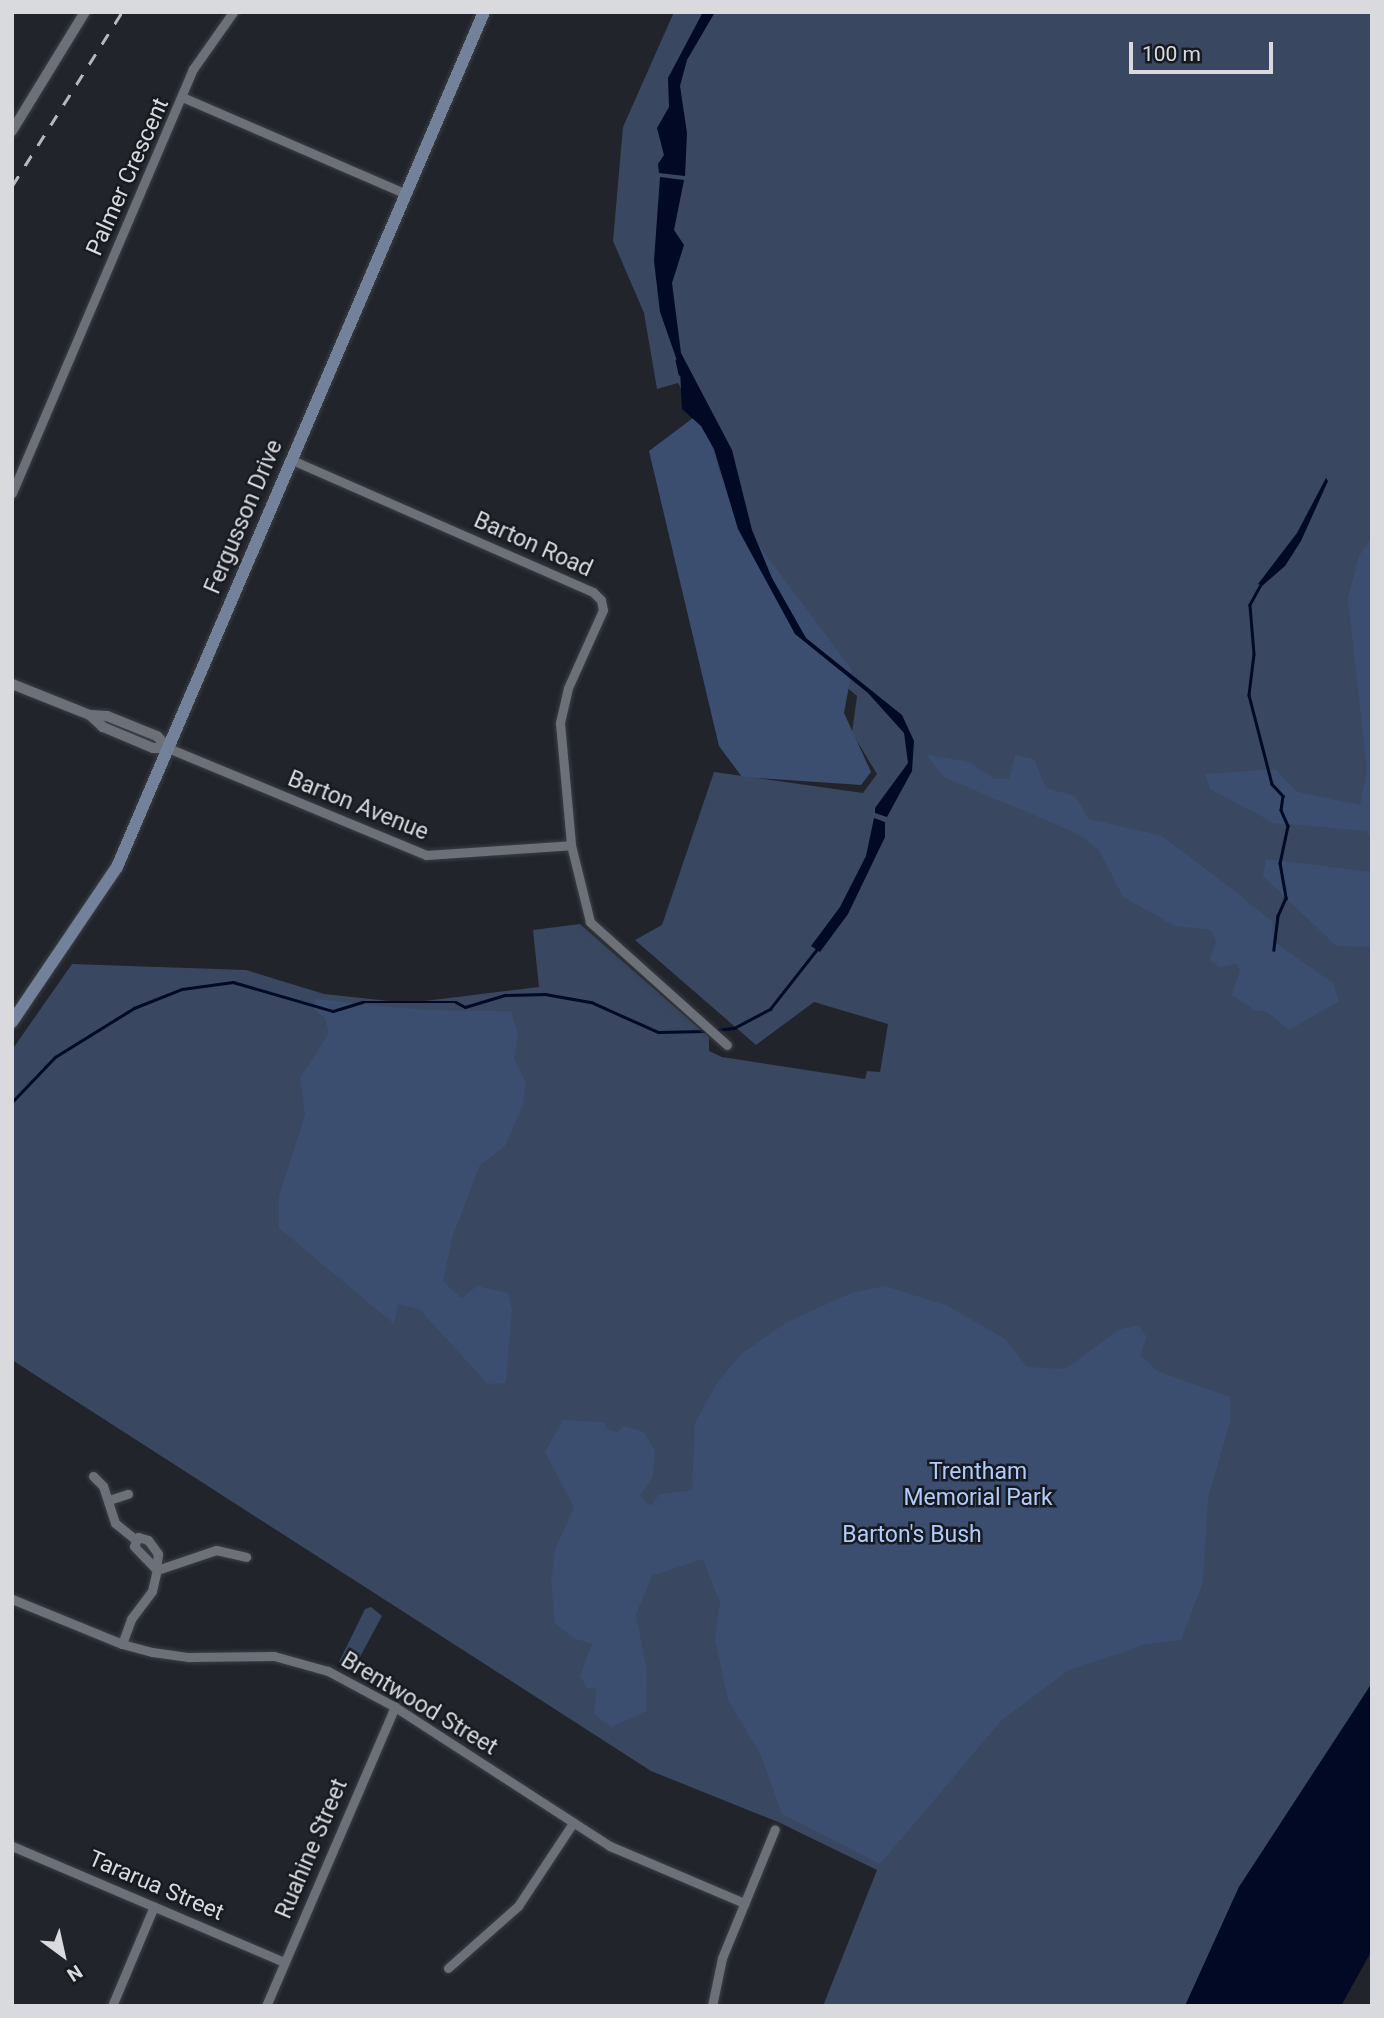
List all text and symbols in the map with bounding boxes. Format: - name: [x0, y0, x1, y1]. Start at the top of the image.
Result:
- scale bar: [1132, 28, 1276, 72]
- text: 100 m: [1142, 42, 1201, 66]
- street label: Palmer Crescent: [81, 94, 175, 260]
- street label: Fergusson Drive: [199, 436, 289, 598]
- street label: Barton Road: [469, 507, 597, 583]
- street label: Barton Avenue: [284, 765, 432, 847]
- park label: Trentham Memorial Park: [903, 1458, 1053, 1512]
- park label: Barton's Bush: [842, 1521, 982, 1549]
- street label: Brentwood Street: [336, 1647, 502, 1761]
- street label: Ruahine Street: [270, 1775, 354, 1923]
- street label: Tararua Street: [84, 1845, 228, 1927]
- north arrow: [28, 1920, 98, 1990]
- text: N: [63, 1960, 87, 1986]

